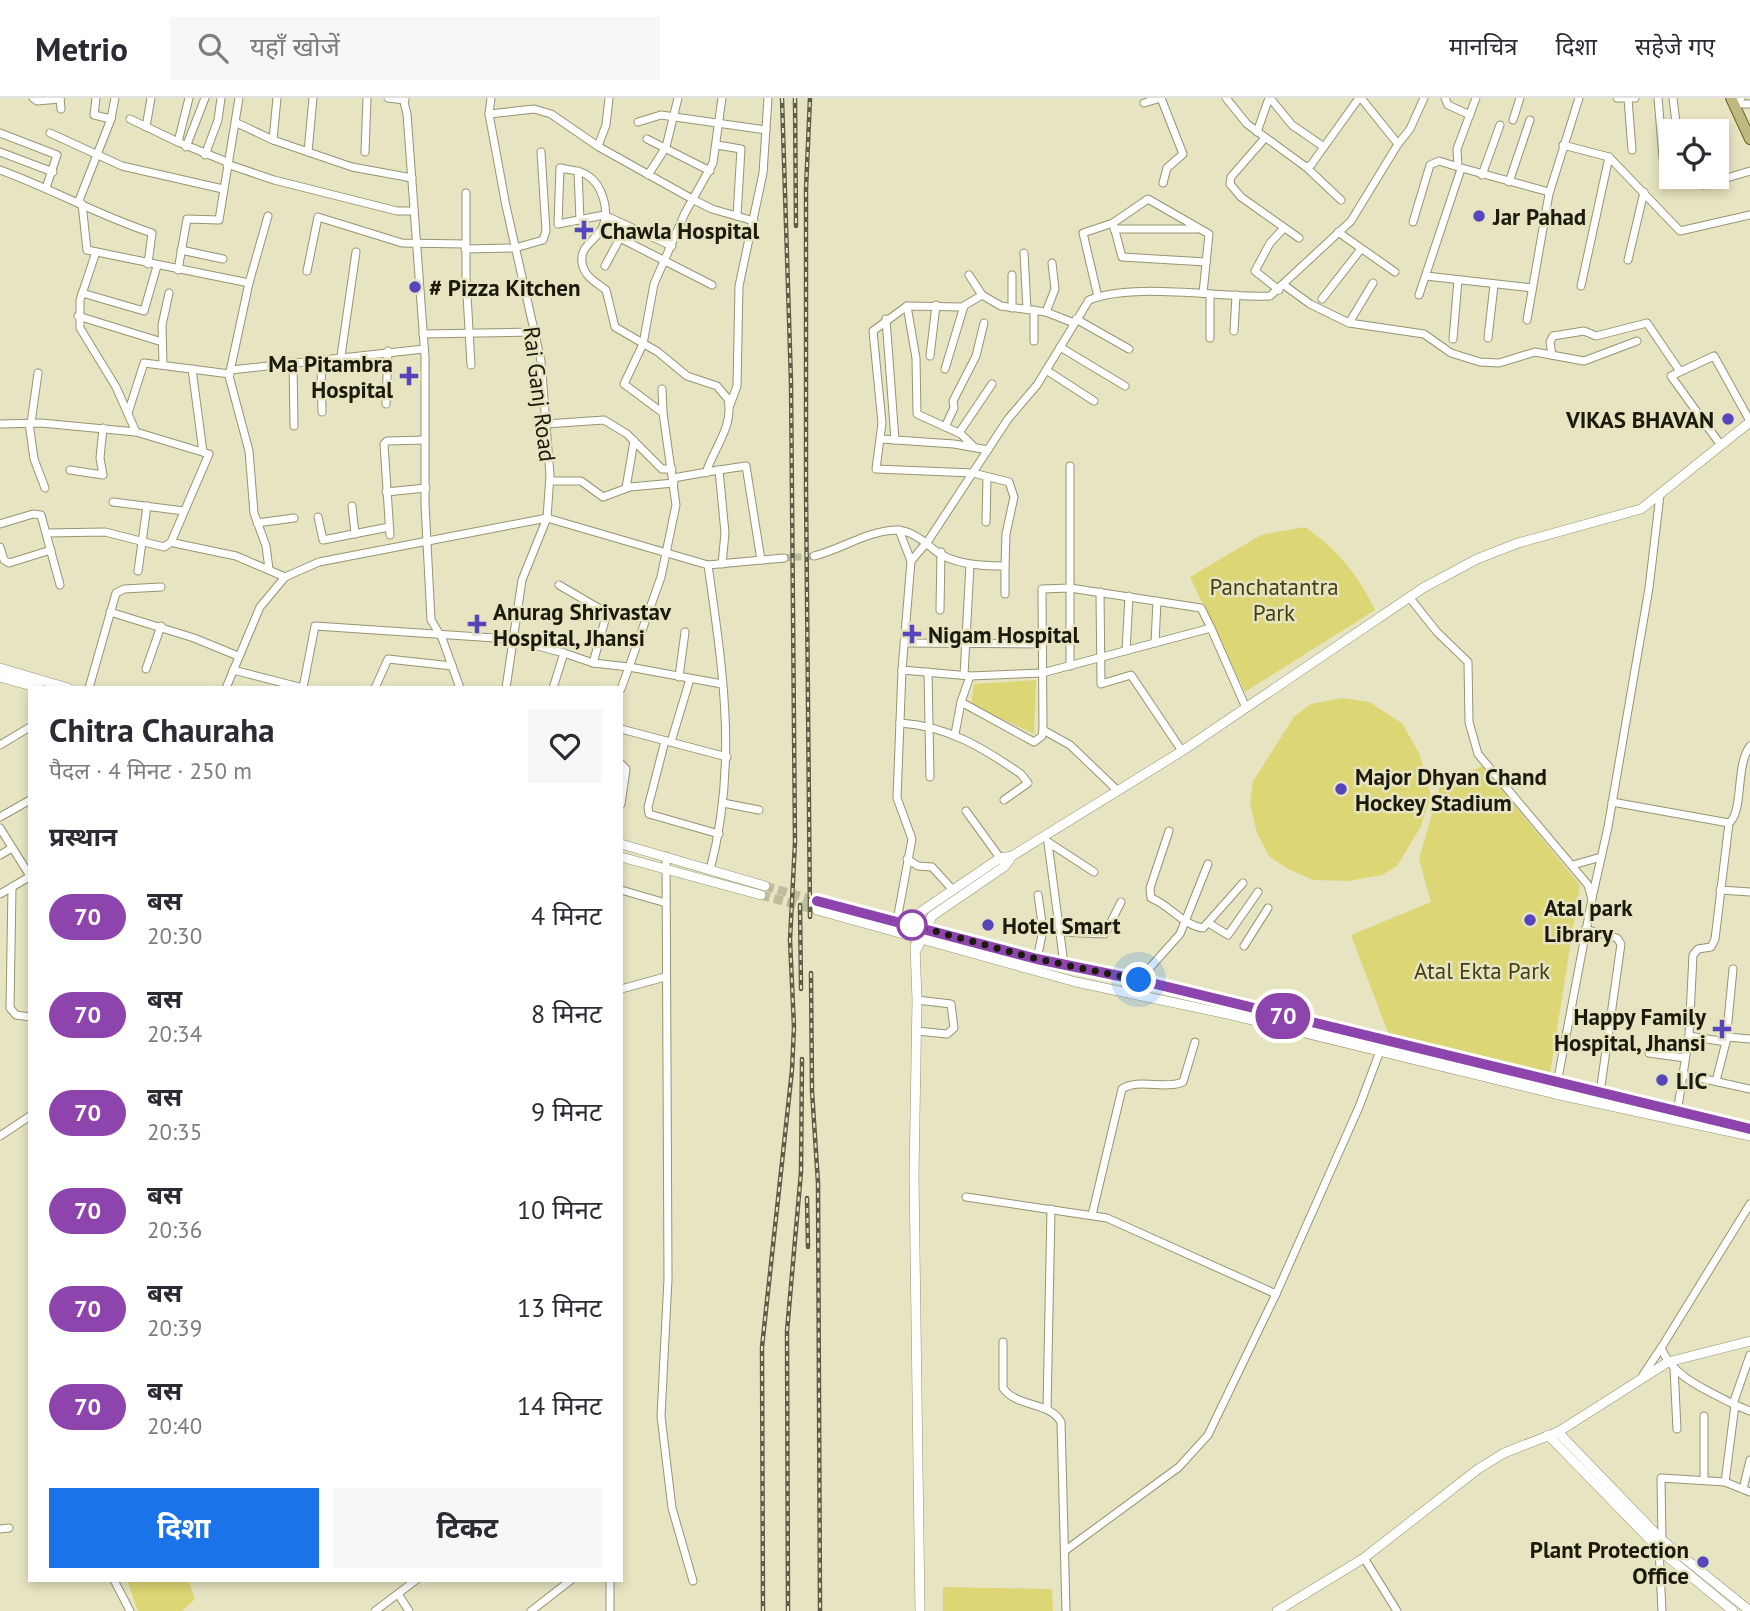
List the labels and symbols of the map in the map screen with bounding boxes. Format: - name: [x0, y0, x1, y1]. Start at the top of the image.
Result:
- place label: Jar Pahad: [1492, 202, 1586, 231]
- marker: Jar Pahad: [1471, 208, 1487, 224]
- place label: Chawla Hospital: [600, 216, 759, 245]
- marker: Chawla Hospital: [574, 220, 594, 240]
- place label: # Pizza Kitchen: [429, 273, 581, 302]
- marker: # Pizza Kitchen: [407, 279, 423, 295]
- street label: Rai Ganj Road: [517, 325, 563, 463]
- place label: Ma Pitambra Hospital: [268, 349, 393, 404]
- marker: Ma Pitambra Hospital: [399, 366, 419, 386]
- place label: VIKAS BHAVAN: [1565, 405, 1714, 434]
- marker: VIKAS BHAVAN: [1720, 411, 1736, 427]
- park label: Panchatantra Park: [1209, 572, 1339, 627]
- place label: Anurag Shrivastav Hospital, Jhansi: [493, 597, 672, 652]
- marker: Anurag Shrivastav Hospital, Jhansi: [467, 614, 487, 634]
- place label: Nigam Hospital: [928, 620, 1079, 649]
- marker: Nigam Hospital: [902, 624, 922, 644]
- place label: Major Dhyan Chand Hockey Stadium: [1355, 762, 1547, 817]
- marker: Major Dhyan Chand Hockey Stadium: [1333, 781, 1349, 797]
- place label: Atal park Library: [1544, 893, 1633, 948]
- unlabelled marker: [897, 910, 927, 940]
- place label: Hotel Smart: [1002, 911, 1120, 940]
- marker: Atal park Library: [1522, 912, 1538, 928]
- marker: Hotel Smart: [980, 917, 996, 933]
- park label: Atal Ekta Park: [1414, 956, 1550, 985]
- your location: [1121, 962, 1156, 997]
- line badge: 70: [1252, 993, 1314, 1039]
- place label: Happy Family Hospital, Jhansi: [1554, 1002, 1707, 1057]
- marker: Happy Family Hospital, Jhansi: [1712, 1019, 1732, 1039]
- place label: LIC: [1676, 1066, 1707, 1095]
- marker: LIC: [1654, 1072, 1670, 1088]
- place label: Plant Protection Office: [1530, 1535, 1689, 1590]
- marker: Plant Protection Office: [1695, 1554, 1711, 1570]

